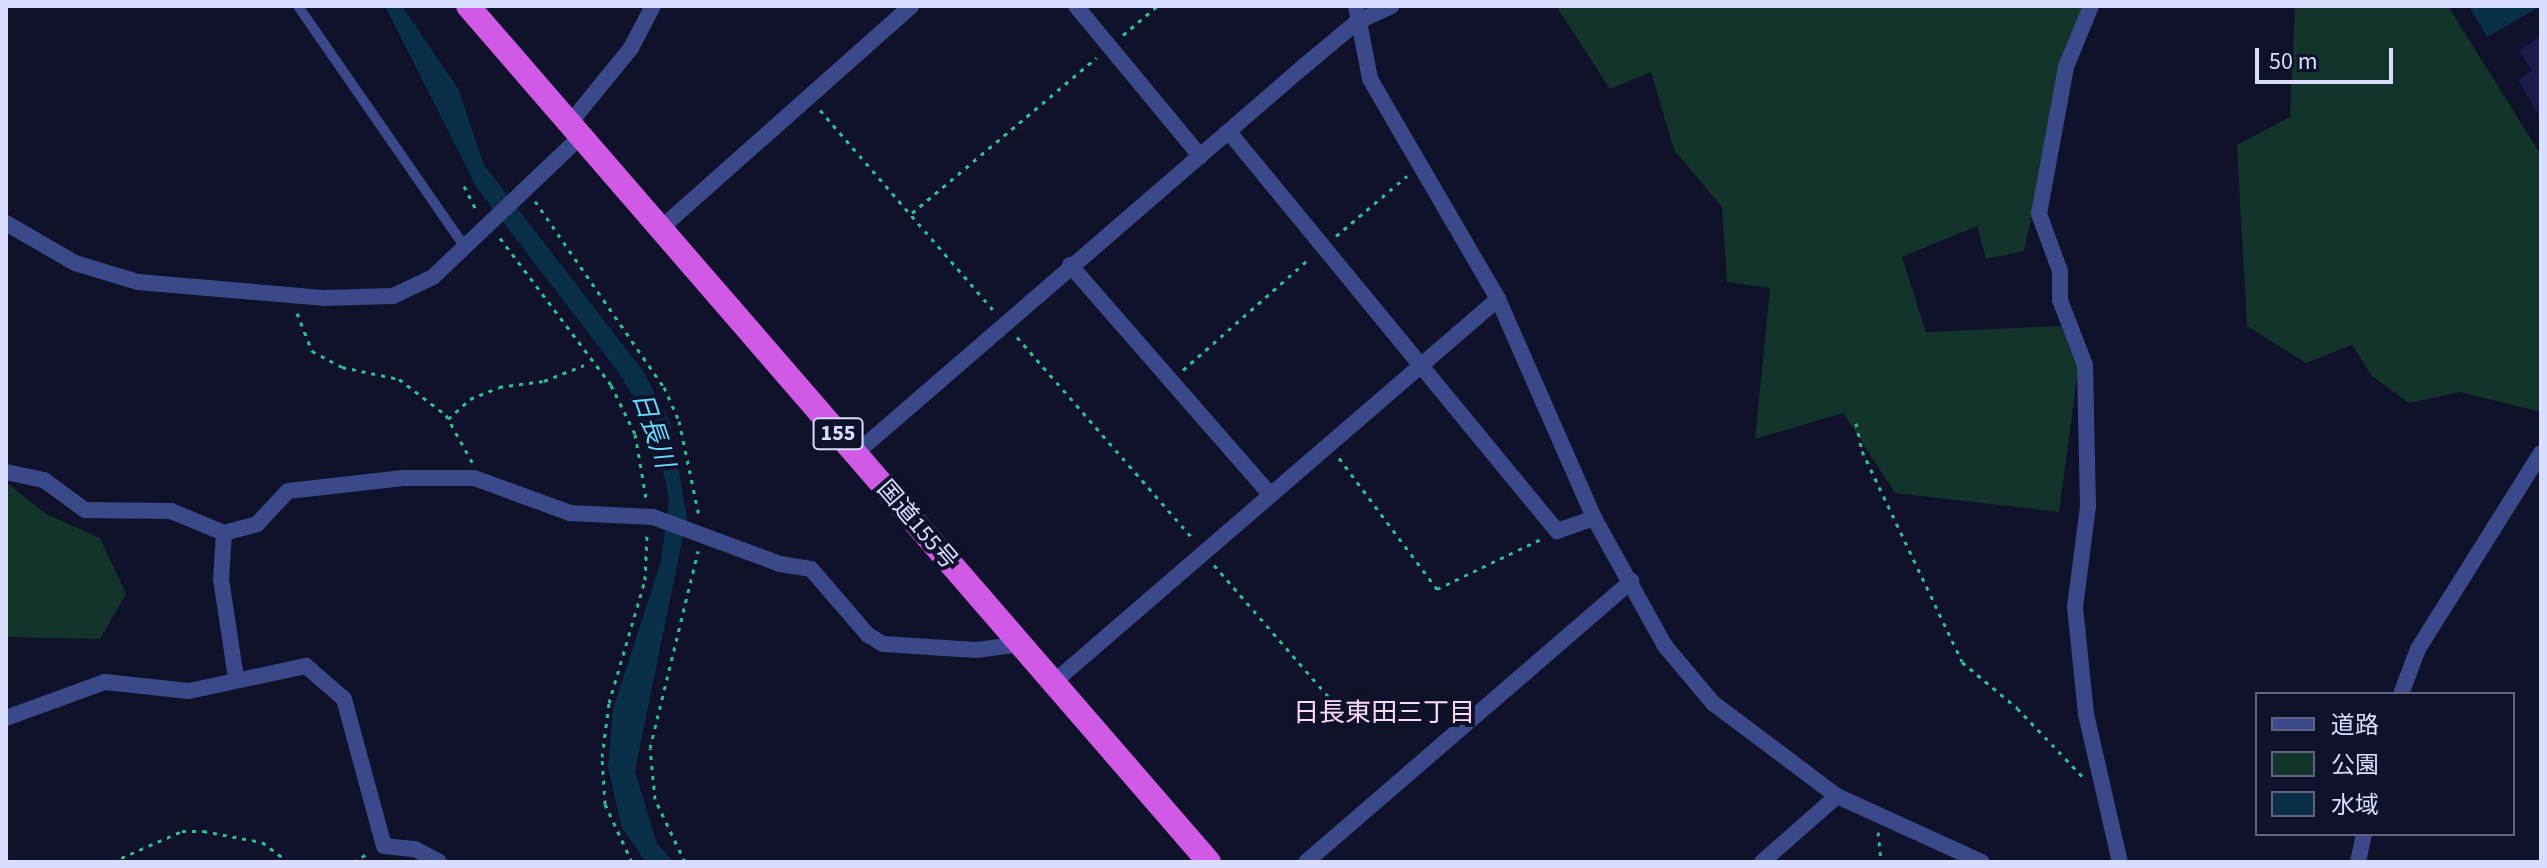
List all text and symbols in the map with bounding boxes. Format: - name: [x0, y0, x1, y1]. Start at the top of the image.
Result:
- scale bar: [2259, 32, 2397, 82]
- text: 50 m: [2269, 44, 2318, 79]
- water label: 日長川: [626, 388, 680, 472]
- road number: 155: [812, 416, 864, 452]
- street label: 国道155号: [871, 475, 963, 575]
- legend: [2255, 692, 2515, 836]
- district label: 日長東田三丁目: [1293, 697, 1475, 729]
- text: 道路: [2331, 708, 2379, 743]
- text: 公園: [2331, 748, 2379, 783]
- text: 水域: [2331, 788, 2379, 823]

